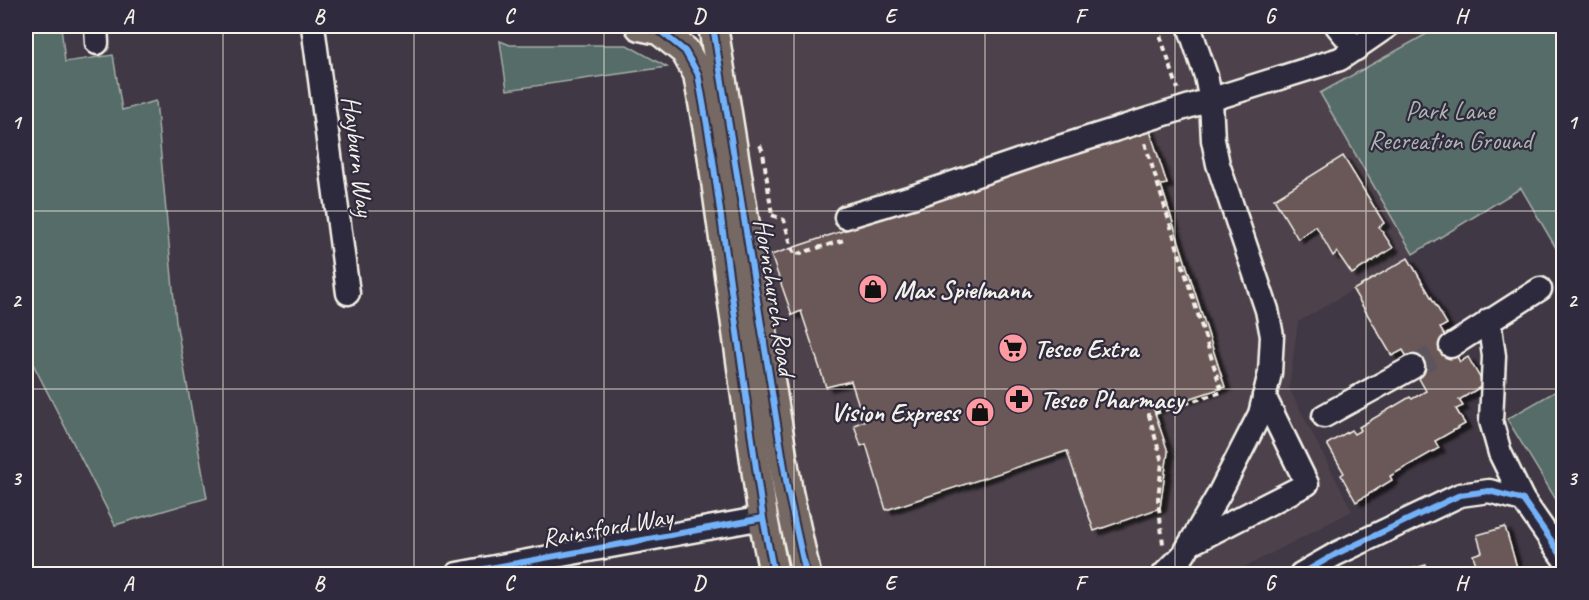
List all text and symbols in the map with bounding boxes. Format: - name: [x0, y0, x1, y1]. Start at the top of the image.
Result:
- text: A: [123, 4, 135, 29]
- text: B: [314, 4, 326, 29]
- text: C: [504, 4, 516, 29]
- text: D: [693, 4, 707, 29]
- text: E: [885, 4, 899, 29]
- text: F: [1075, 4, 1089, 29]
- text: G: [1265, 4, 1278, 29]
- text: H: [1455, 4, 1470, 29]
- street label: Hayburn Way: [334, 94, 382, 220]
- park label: Park Lane Recreation Ground: [1368, 94, 1535, 157]
- text: 1: [12, 110, 23, 135]
- text: 1: [1568, 110, 1579, 135]
- street label: Hornchurch Road: [746, 216, 804, 381]
- shop icon: Max Spielmann: [857, 273, 889, 305]
- place label: Max Spielmann: [894, 273, 1033, 306]
- text: 2: [12, 288, 23, 313]
- text: 2: [1568, 288, 1579, 313]
- supermarket icon: Tesco Extra: [997, 332, 1029, 364]
- place label: Tesco Extra: [1034, 332, 1140, 365]
- pharmacy icon: Tesco Pharmacy: [1003, 383, 1035, 415]
- place label: Tesco Pharmacy: [1040, 383, 1186, 416]
- place label: Vision Express: [830, 396, 962, 429]
- shop icon: Vision Express: [964, 396, 996, 428]
- text: 3: [12, 466, 23, 491]
- text: 3: [1568, 466, 1579, 491]
- street label: Rainsford Way: [539, 499, 677, 555]
- text: A: [123, 571, 135, 596]
- text: B: [314, 571, 326, 596]
- text: C: [504, 571, 516, 596]
- text: D: [693, 571, 707, 596]
- text: E: [885, 571, 899, 596]
- text: F: [1075, 571, 1089, 596]
- text: G: [1265, 571, 1278, 596]
- text: H: [1455, 571, 1470, 596]

